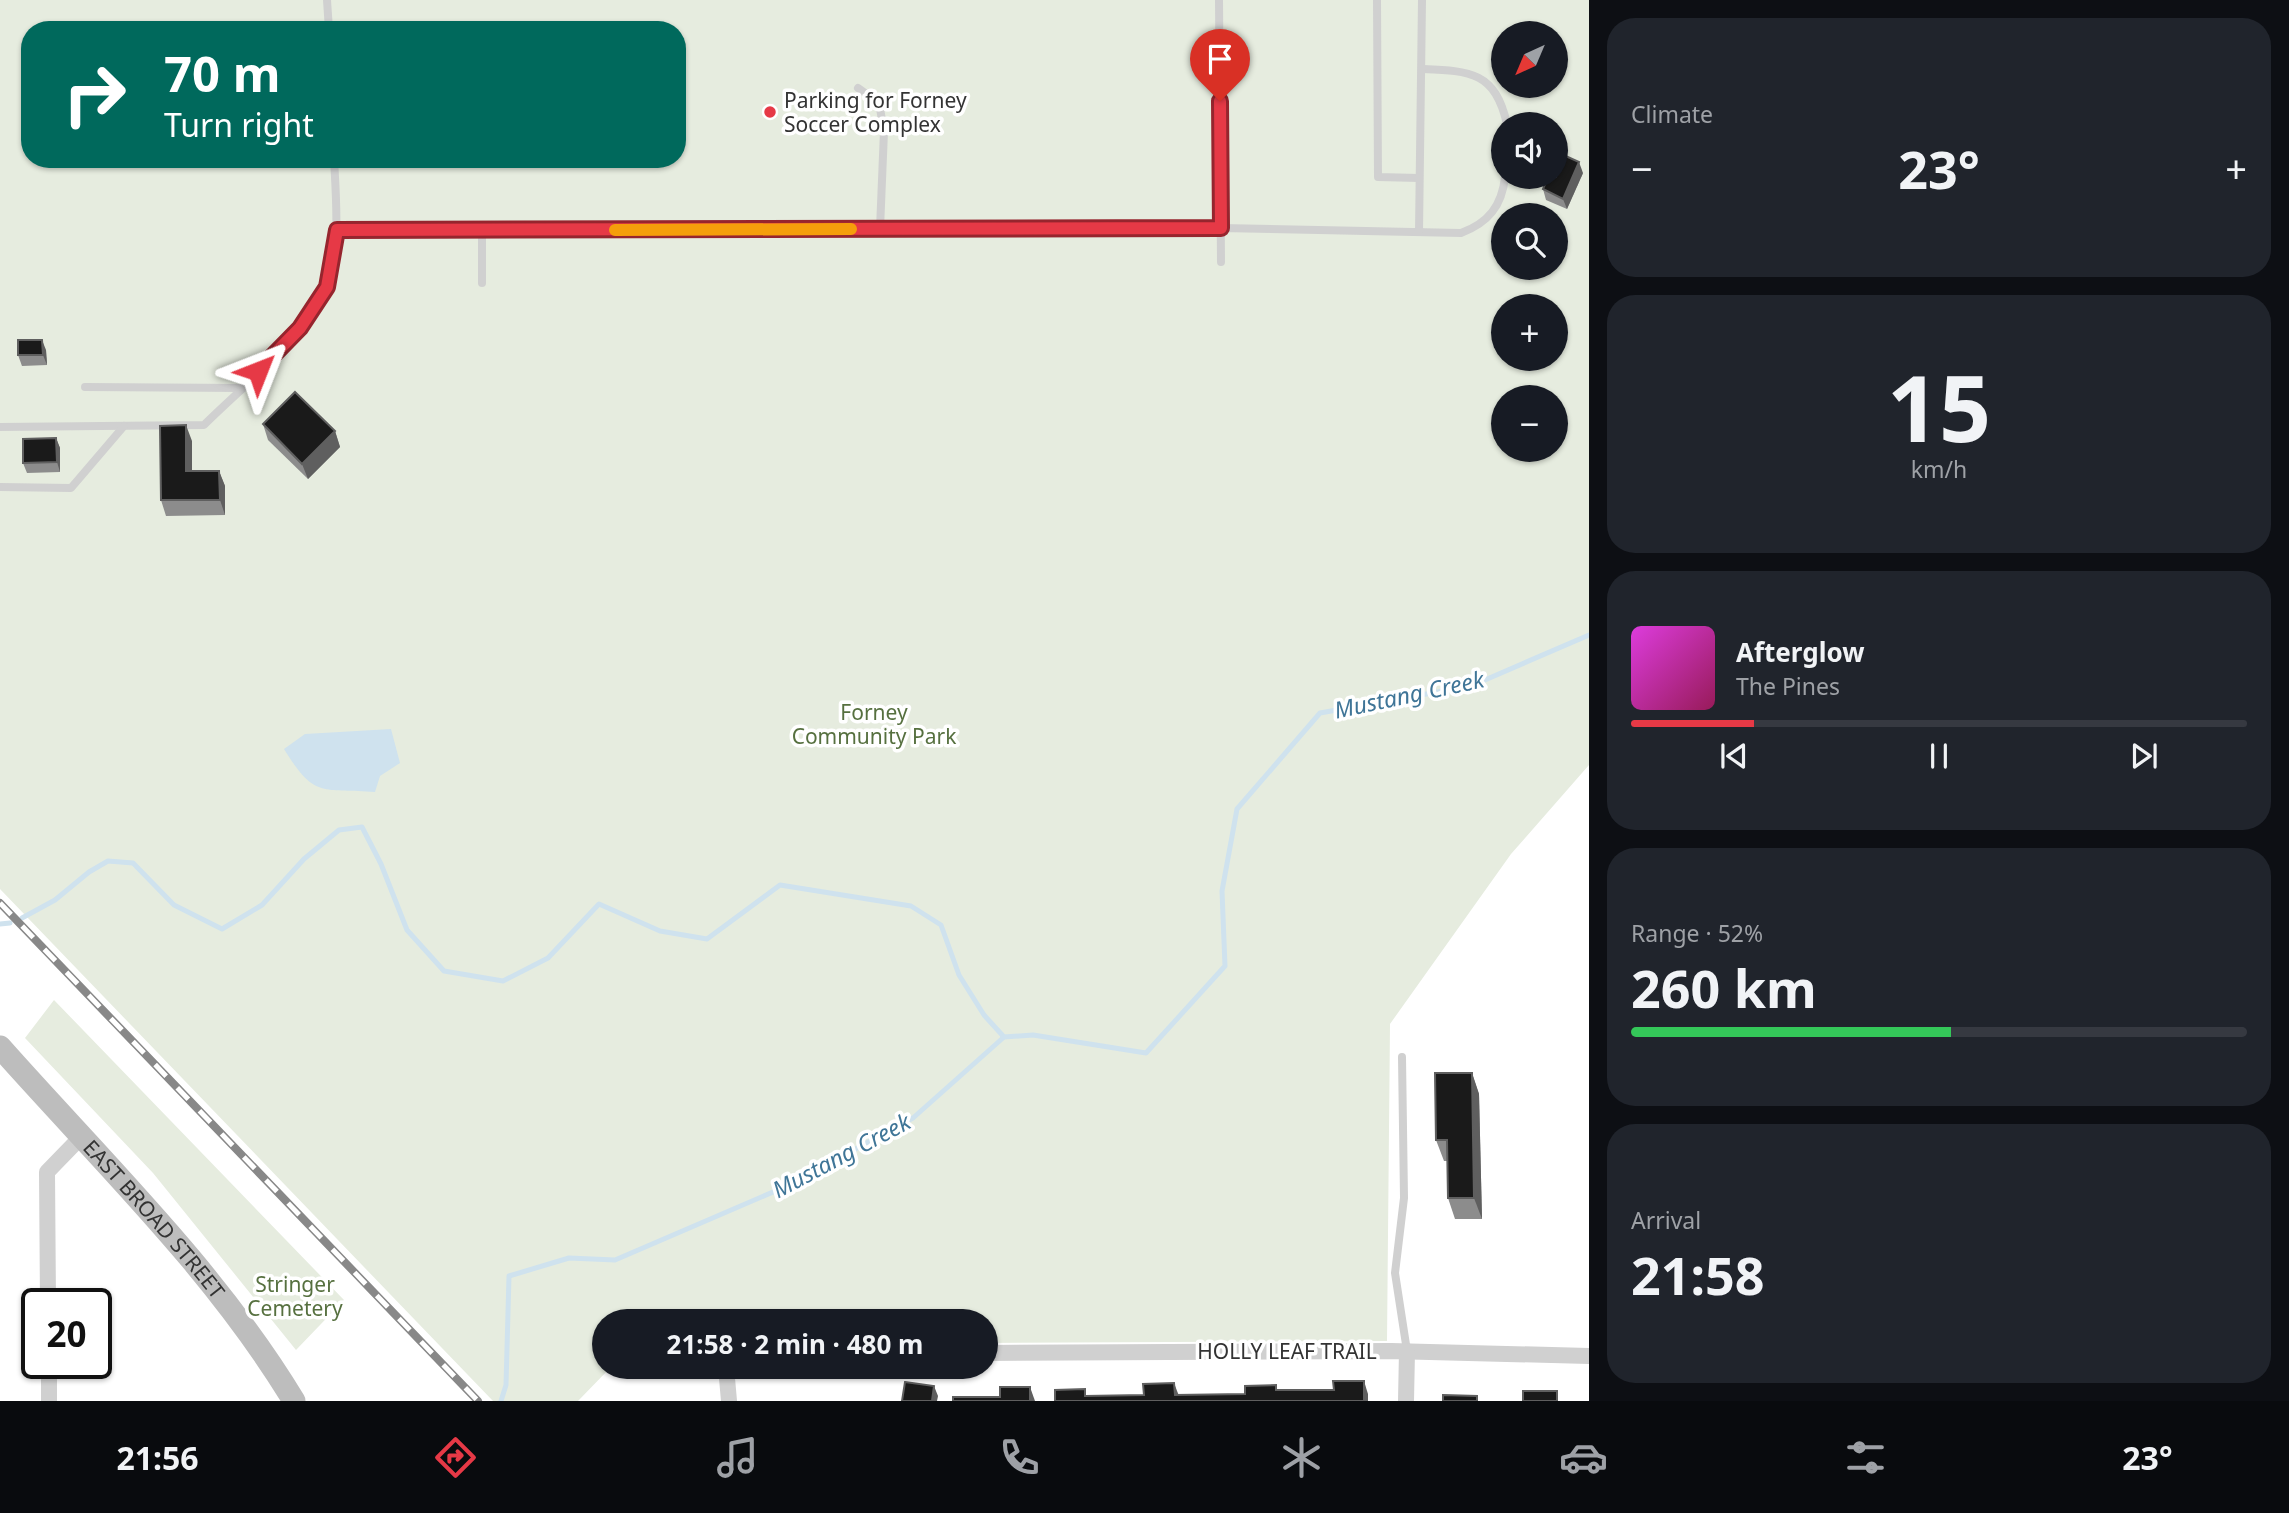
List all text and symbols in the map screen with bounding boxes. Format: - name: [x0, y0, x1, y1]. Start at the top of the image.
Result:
- north arrow: [1491, 21, 1568, 98]
- map controls: [1491, 21, 1568, 462]
- pin: [1190, 29, 1250, 101]
- text: 70 m: [164, 40, 281, 106]
- icon: arrive: [1201, 40, 1239, 78]
- icon: right: [49, 49, 140, 140]
- place label: Parking for Forney Soccer Complex: [784, 86, 967, 138]
- text: Climate: [1631, 98, 1713, 130]
- text: Turn right: [164, 103, 314, 146]
- marker: Parking for Forney Soccer Complex: [762, 104, 778, 120]
- button: sound: [1491, 112, 1568, 189]
- text: 23°: [1898, 133, 1980, 204]
- text: −: [1631, 142, 1653, 194]
- text: +: [2225, 142, 2247, 194]
- button: search: [1491, 203, 1568, 280]
- button: +: [1491, 294, 1568, 371]
- position arrow: [221, 334, 295, 408]
- text: 15: [1887, 345, 1991, 469]
- button: −: [1491, 385, 1568, 462]
- text: km/h: [1911, 453, 1967, 485]
- text: Afterglow: [1736, 634, 1864, 670]
- water label: Mustang Creek: [1331, 662, 1488, 725]
- text: The Pines: [1736, 670, 1840, 702]
- park label: Forney Community Park: [792, 698, 957, 750]
- icon: previous: [1715, 737, 1753, 775]
- icon: pause: [1920, 737, 1958, 775]
- icon: next: [2125, 737, 2163, 775]
- text: Range · 52%: [1631, 917, 1763, 949]
- text: 260 km: [1631, 952, 1817, 1023]
- water label: Mustang Creek: [766, 1104, 917, 1205]
- street label: EAST BROAD STREET: [77, 1133, 231, 1304]
- text: Arrival: [1631, 1204, 1701, 1236]
- text: 21:58: [1631, 1239, 1765, 1310]
- park label: Stringer Cemetery: [247, 1270, 343, 1322]
- speed limit sign: 20: [21, 1288, 112, 1379]
- text: 21:58 · 2 min · 480 m: [667, 1326, 923, 1362]
- street label: HOLLY LEAF TRAIL: [1197, 1337, 1377, 1365]
- icon: directions: [431, 1433, 480, 1482]
- icon: music: [713, 1433, 762, 1482]
- icon: phone: [995, 1433, 1044, 1482]
- icon: climate: [1277, 1433, 1326, 1482]
- icon: car: [1559, 1433, 1608, 1482]
- icon: filters: [1841, 1433, 1890, 1482]
- text: 21:56: [116, 1436, 199, 1479]
- text: 23°: [2122, 1436, 2173, 1479]

